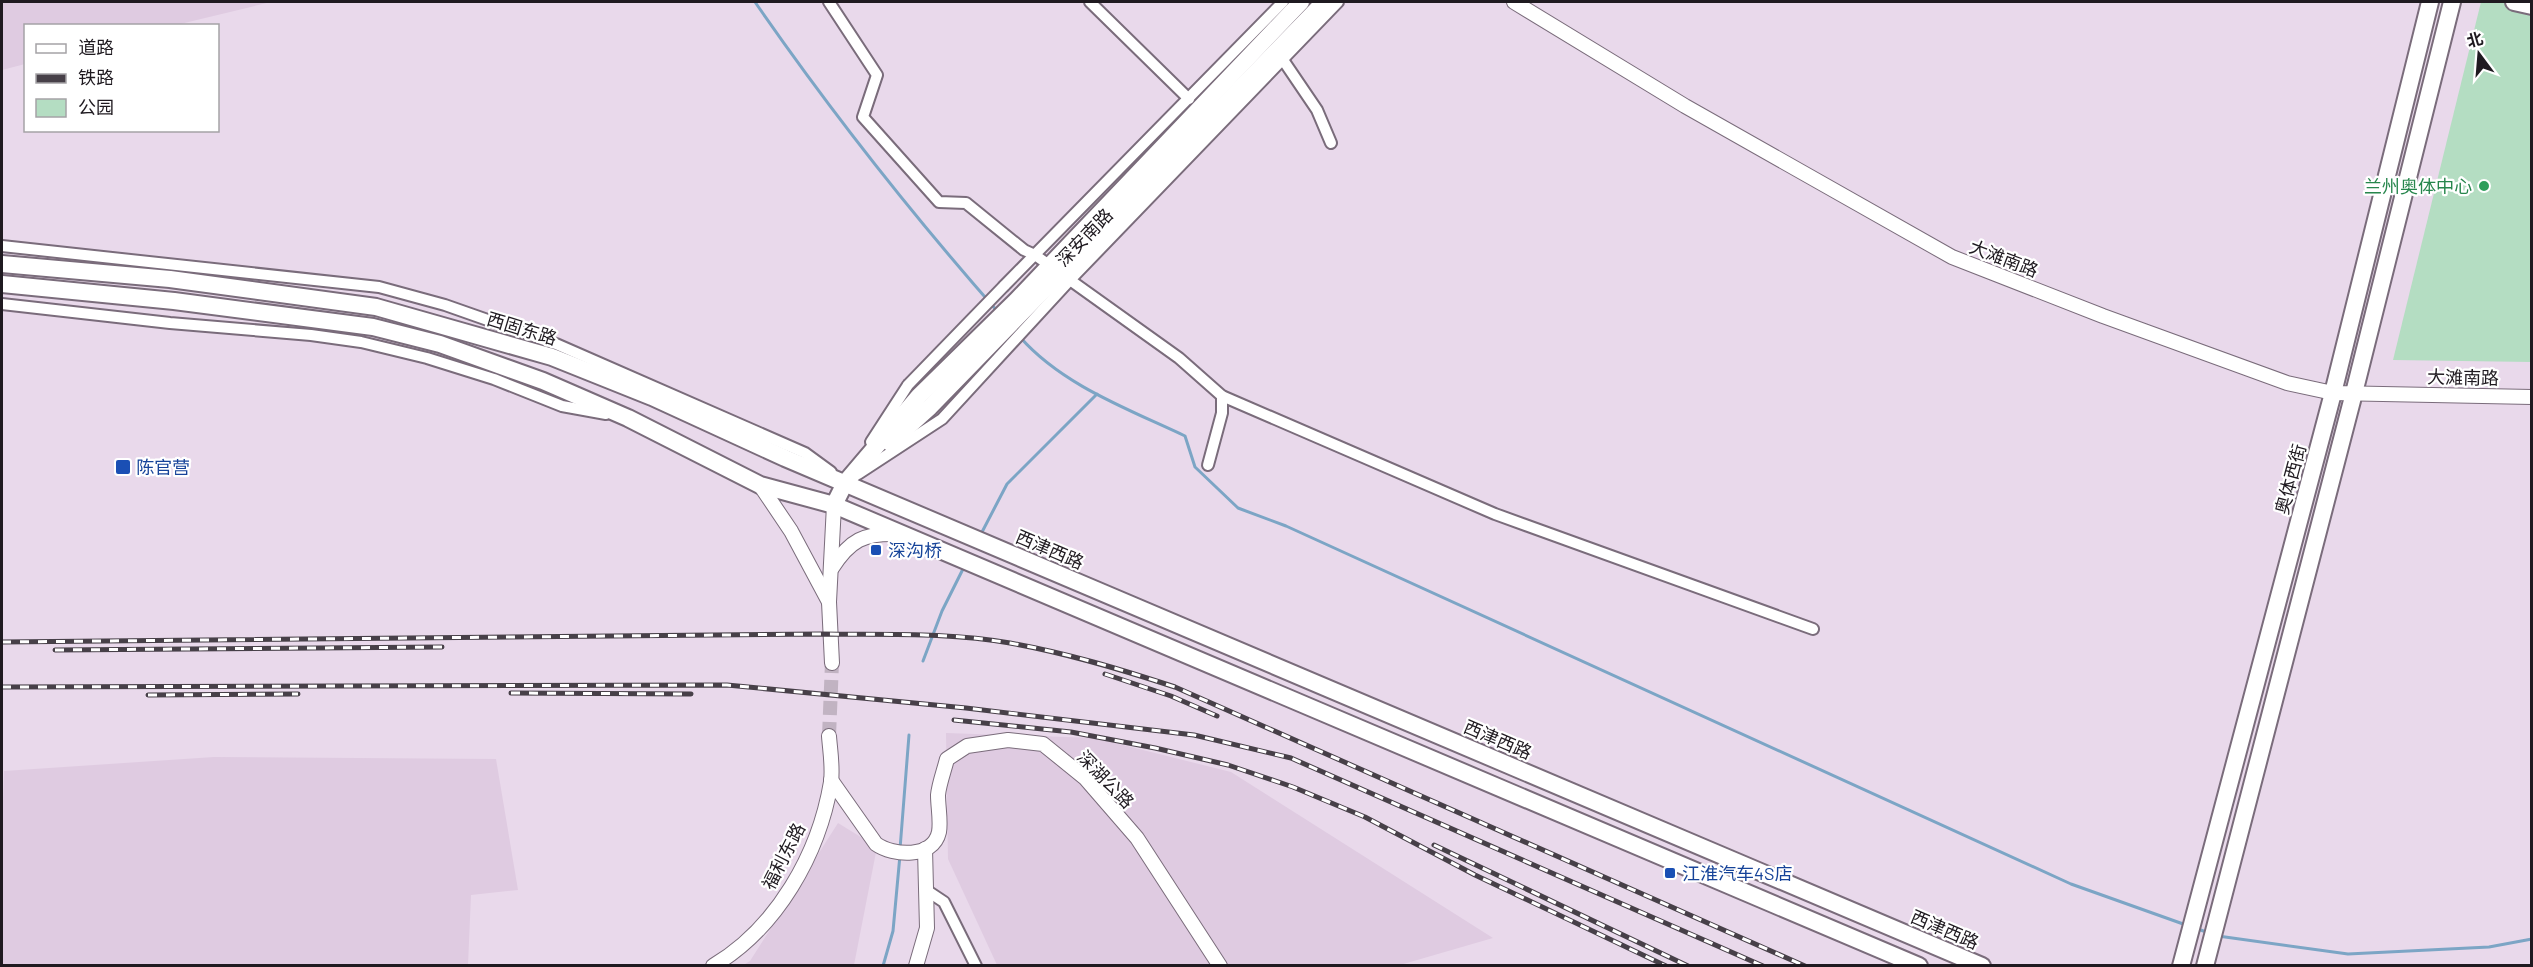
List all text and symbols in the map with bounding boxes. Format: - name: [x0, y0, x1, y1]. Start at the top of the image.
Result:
- legend: [24, 24, 219, 132]
- north arrow: [2449, 24, 2509, 84]
- text: 北: [2464, 28, 2485, 50]
- text: 道路: [78, 36, 114, 58]
- text: 铁路: [78, 66, 114, 88]
- text: 公园: [78, 96, 114, 118]
- place label: 兰州奥体中心: [2364, 175, 2472, 197]
- marker: 兰州奥体中心: [2477, 179, 2491, 193]
- street label: 深安南路: [1051, 203, 1117, 271]
- street label: 大滩南路: [1966, 235, 2042, 281]
- street label: 西固东路: [484, 307, 560, 349]
- street label: 大滩南路: [2427, 365, 2499, 389]
- street label: 奥体西街: [2270, 441, 2310, 517]
- place label: 陈官营: [136, 456, 190, 478]
- marker: 陈官营: [114, 458, 132, 476]
- street label: 西津西路: [1013, 525, 1087, 573]
- place label: 深沟桥: [888, 539, 942, 561]
- marker: 深沟桥: [869, 543, 883, 557]
- street label: 西津西路: [1461, 715, 1535, 763]
- street label: 深湖公路: [1073, 745, 1139, 813]
- street label: 福利东路: [757, 819, 809, 893]
- place label: 江淮汽车4S店: [1682, 862, 1792, 884]
- marker: 江淮汽车4S店: [1663, 866, 1677, 880]
- street label: 西津西路: [1908, 905, 1982, 953]

